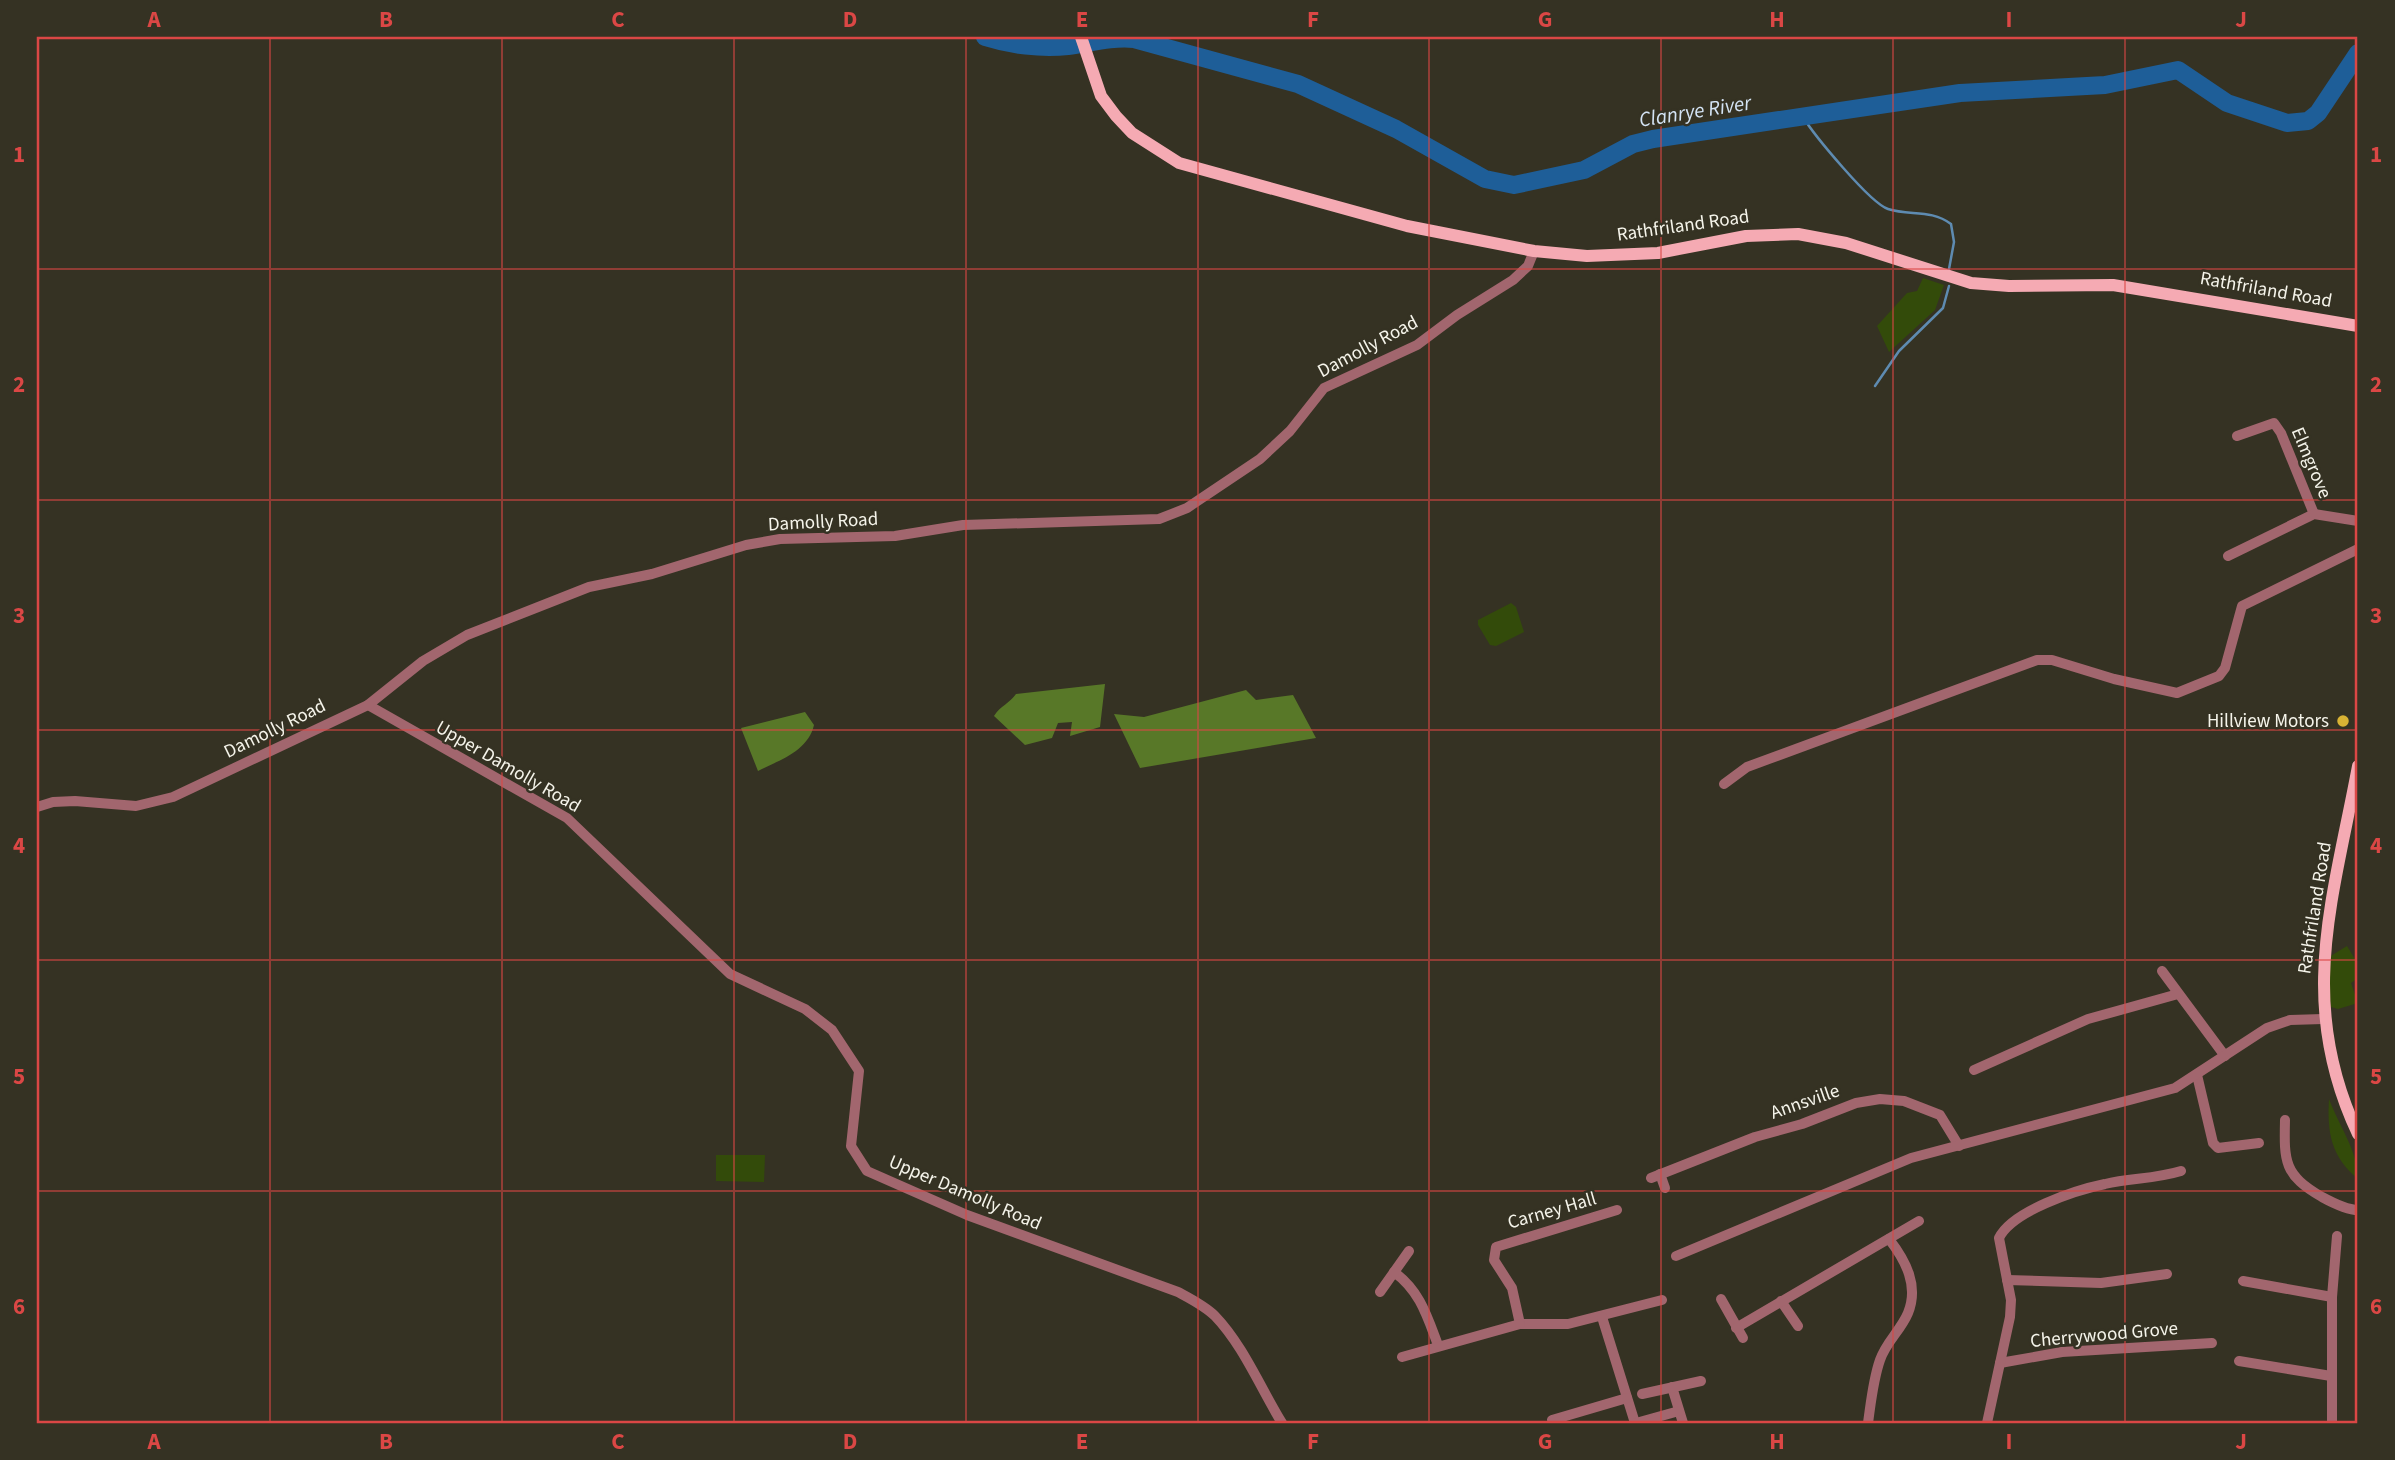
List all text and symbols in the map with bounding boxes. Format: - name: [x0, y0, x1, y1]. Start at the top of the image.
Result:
- text: A: [146, 3, 161, 36]
- text: B: [379, 3, 393, 36]
- text: C: [611, 3, 625, 36]
- text: D: [843, 3, 857, 36]
- text: E: [1076, 3, 1088, 36]
- text: F: [1307, 3, 1319, 36]
- text: G: [1538, 3, 1552, 36]
- text: H: [1769, 3, 1785, 36]
- text: I: [2006, 3, 2012, 36]
- text: J: [2235, 3, 2247, 36]
- water label: Clanrye River: [1637, 87, 1754, 135]
- text: 1: [13, 138, 25, 171]
- text: 1: [2370, 138, 2382, 171]
- street label: Rathfriland Road: [1615, 203, 1751, 249]
- street label: Rathfriland Road: [2198, 265, 2334, 315]
- street label: Damolly Road: [1313, 309, 1423, 385]
- text: 2: [13, 368, 25, 401]
- text: 2: [2370, 368, 2382, 401]
- street label: Elmgrove: [2284, 423, 2338, 503]
- street label: Damolly Road: [767, 506, 879, 538]
- text: 3: [13, 599, 25, 632]
- text: 3: [2370, 599, 2382, 632]
- street label: Damolly Road: [219, 693, 331, 765]
- place label: Hillview Motors: [2207, 708, 2329, 735]
- marker: Hillview Motors: [2335, 713, 2351, 729]
- street label: Upper Damolly Road: [430, 714, 586, 820]
- text: 4: [13, 829, 25, 862]
- text: 4: [2370, 829, 2382, 862]
- street label: Rathfriland Road: [2291, 840, 2339, 976]
- text: 5: [13, 1060, 25, 1093]
- text: 5: [2370, 1060, 2382, 1093]
- street label: Annsville: [1767, 1078, 1843, 1126]
- street label: Upper Damolly Road: [884, 1149, 1046, 1237]
- street label: Carney Hall: [1504, 1185, 1600, 1237]
- text: 6: [13, 1290, 25, 1323]
- text: 6: [2370, 1290, 2382, 1323]
- street label: Cherrywood Grove: [2029, 1315, 2179, 1355]
- text: A: [146, 1425, 161, 1458]
- text: B: [379, 1425, 393, 1458]
- text: C: [611, 1425, 625, 1458]
- text: D: [843, 1425, 857, 1458]
- text: E: [1076, 1425, 1088, 1458]
- text: F: [1307, 1425, 1319, 1458]
- text: G: [1538, 1425, 1552, 1458]
- text: H: [1769, 1425, 1785, 1458]
- text: I: [2006, 1425, 2012, 1458]
- text: J: [2235, 1425, 2247, 1458]

